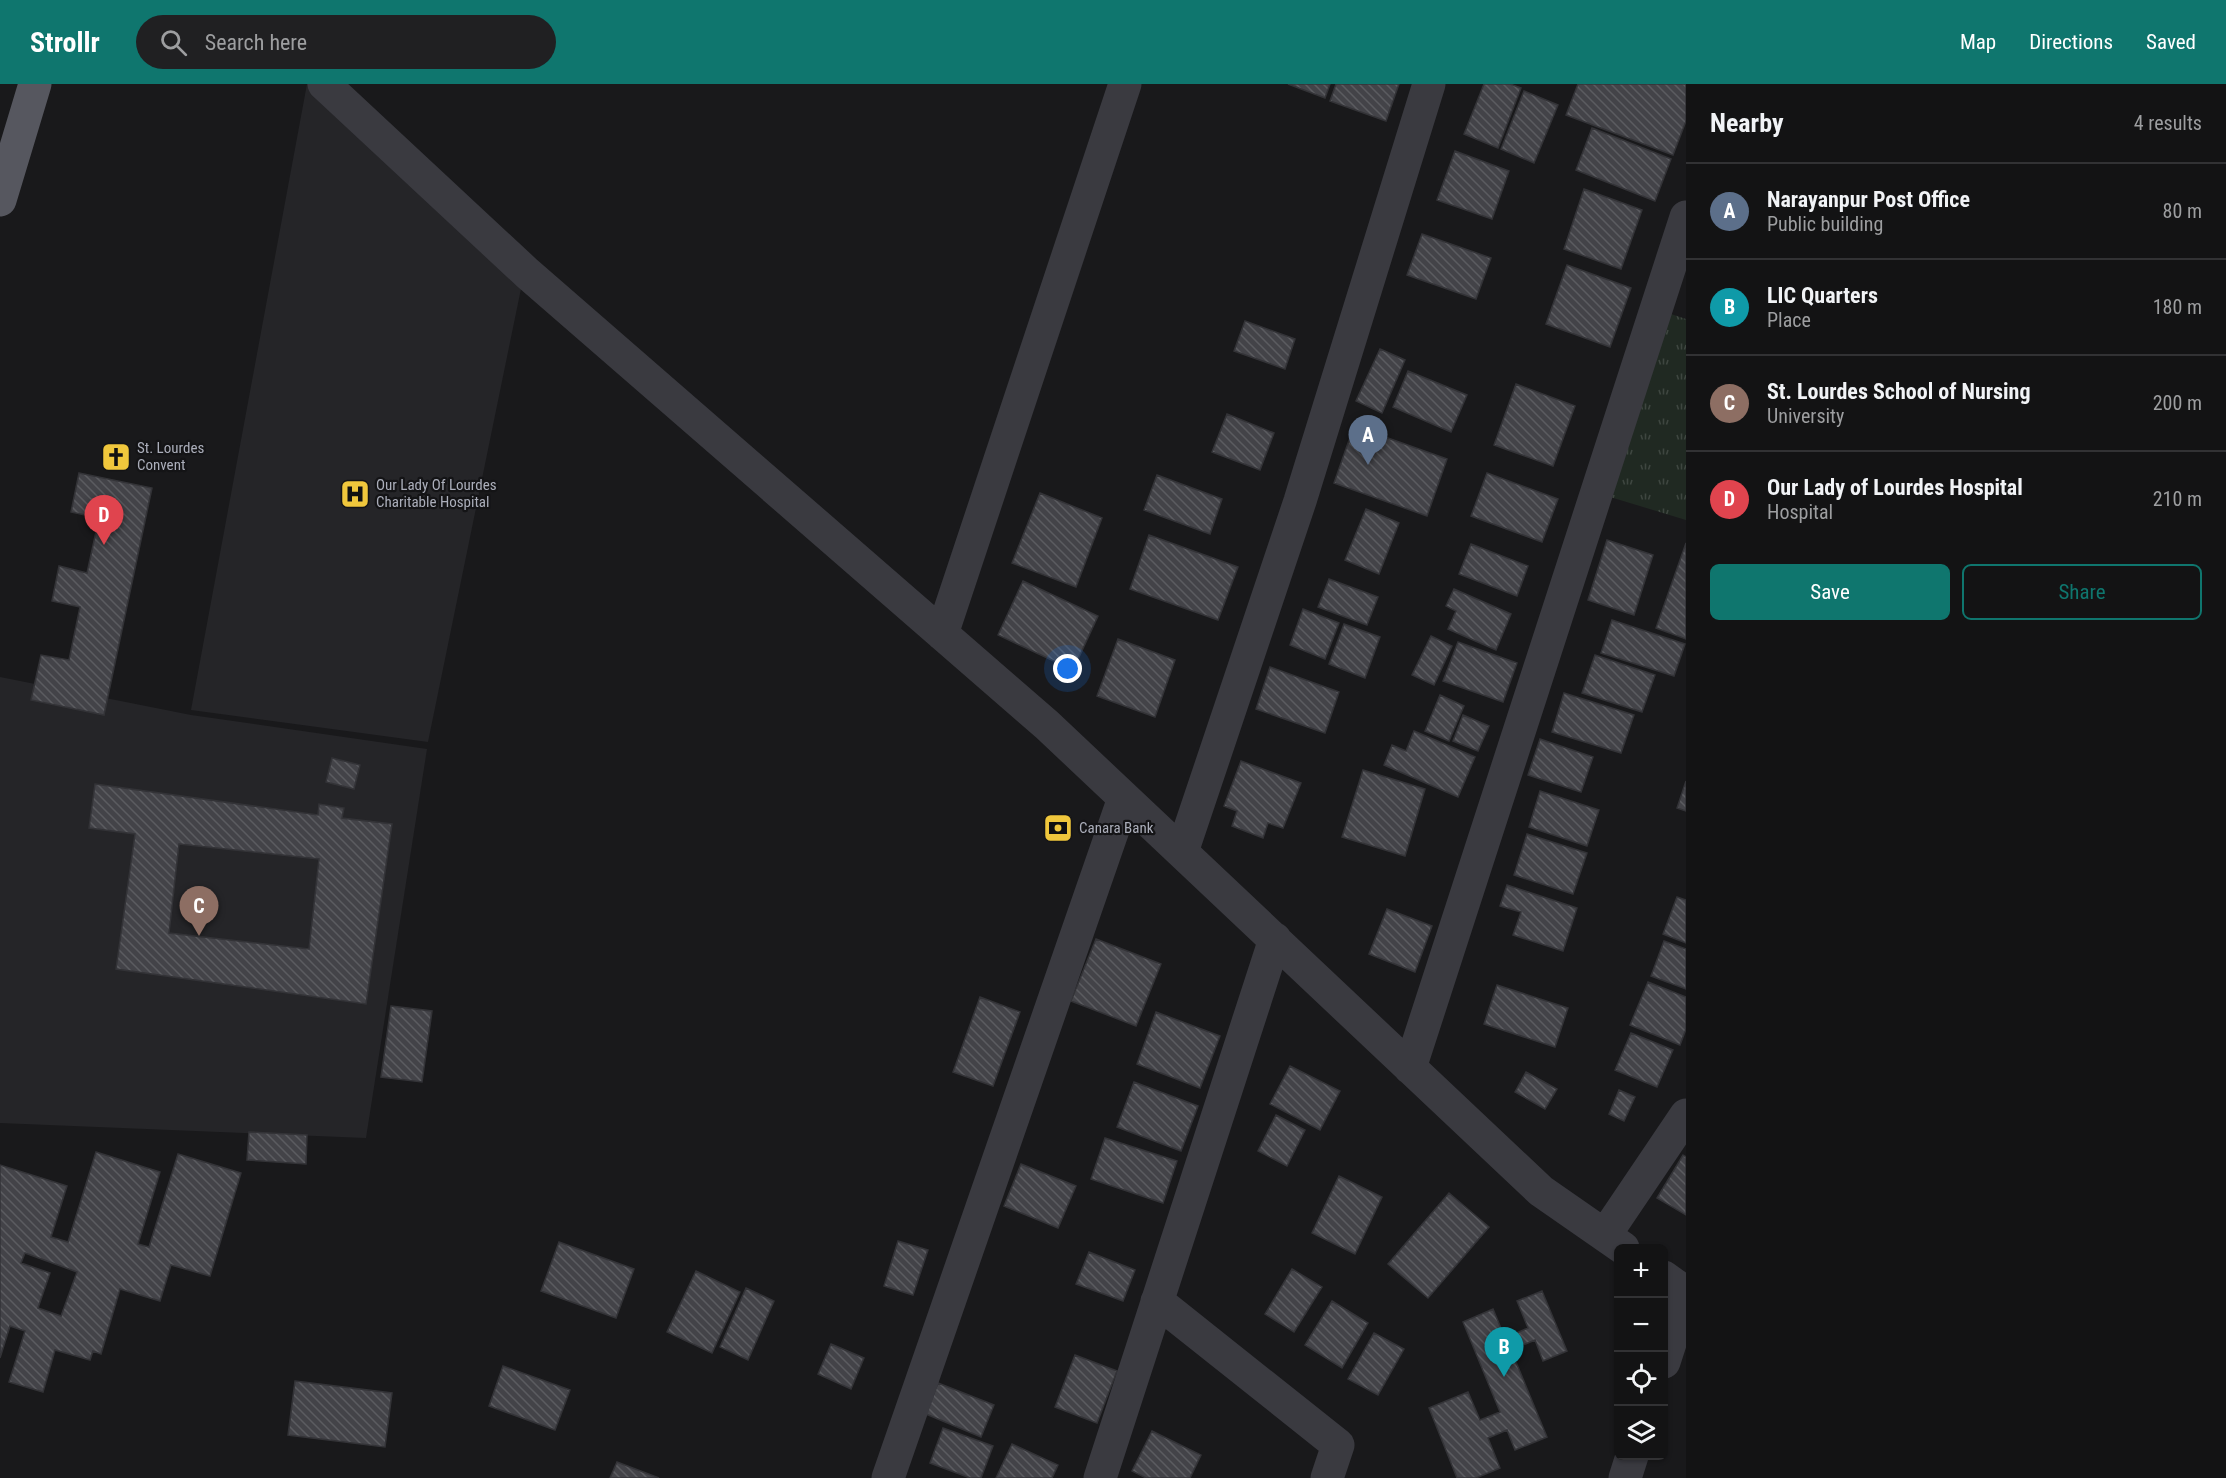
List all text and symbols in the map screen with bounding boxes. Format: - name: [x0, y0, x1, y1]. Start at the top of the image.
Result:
- search box: [136, 15, 556, 69]
- text: Strollr: [30, 26, 100, 59]
- icon: search: [157, 26, 190, 59]
- text: Search here: [205, 30, 307, 55]
- text: Map: [1960, 30, 1996, 54]
- text: Directions: [2029, 30, 2113, 54]
- text: Saved: [2146, 30, 2196, 54]
- text: Nearby: [1710, 108, 1784, 138]
- text: 4 results: [2134, 111, 2202, 135]
- text: Narayanpur Post Office: [1767, 187, 1970, 212]
- text: A: [1724, 199, 1735, 223]
- text: 80 m: [2163, 199, 2202, 223]
- text: Public building: [1767, 212, 1883, 236]
- text: LIC Quarters: [1767, 283, 1878, 308]
- text: B: [1724, 295, 1735, 319]
- text: 180 m: [2153, 295, 2202, 319]
- text: Place: [1767, 308, 1811, 332]
- text: St. Lourdes School of Nursing: [1767, 379, 2031, 404]
- text: C: [1724, 391, 1735, 415]
- text: 200 m: [2153, 391, 2202, 415]
- text: University: [1767, 404, 1844, 428]
- pin: A: [1348, 416, 1388, 465]
- place label: St. Lourdes Convent: [137, 439, 204, 474]
- church icon: St. Lourdes Convent: [100, 441, 132, 473]
- text: Our Lady of Lourdes Hospital: [1767, 475, 2023, 500]
- place label: Our Lady Of Lourdes Charitable Hospital: [376, 476, 497, 511]
- hospital icon: Our Lady Of Lourdes Charitable Hospital: [339, 478, 371, 510]
- text: D: [1724, 487, 1735, 511]
- text: 210 m: [2153, 487, 2202, 511]
- pin: D: [84, 496, 124, 545]
- text: Hospital: [1767, 500, 1833, 524]
- button: Save: [1710, 564, 1950, 620]
- button: Share: [1962, 564, 2202, 620]
- your location: [1053, 654, 1082, 683]
- bank icon: Canara Bank: [1042, 812, 1074, 844]
- place label: Canara Bank: [1079, 819, 1154, 837]
- pin: C: [180, 886, 218, 936]
- map controls: [1614, 1244, 1668, 1460]
- button: +: [1614, 1244, 1668, 1298]
- button: −: [1614, 1298, 1668, 1352]
- pin: B: [1484, 1328, 1524, 1377]
- button: locate: [1614, 1352, 1668, 1406]
- button: layers: [1614, 1406, 1668, 1460]

